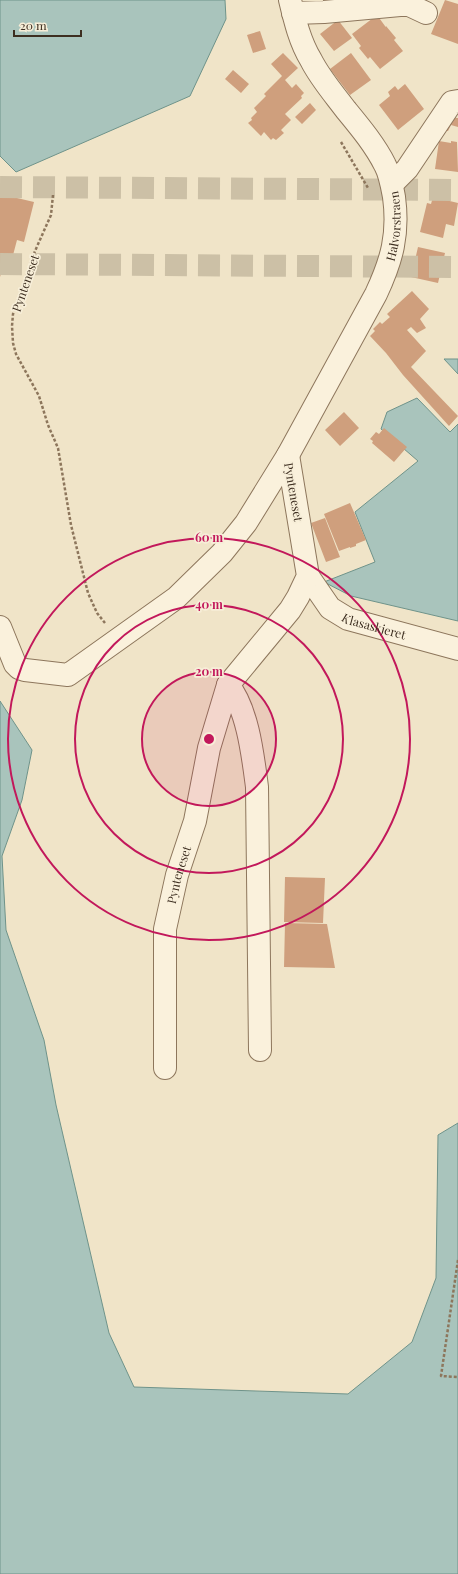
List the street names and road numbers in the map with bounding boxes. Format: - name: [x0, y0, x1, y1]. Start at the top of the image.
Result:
- street label: Halvorstraen: [382, 190, 404, 263]
- street label: Pynteneset: [8, 252, 42, 314]
- street label: Pynteneset: [281, 461, 307, 523]
- street label: Klasaskjeret: [339, 609, 408, 643]
- street label: Pynteneset: [163, 843, 194, 905]

